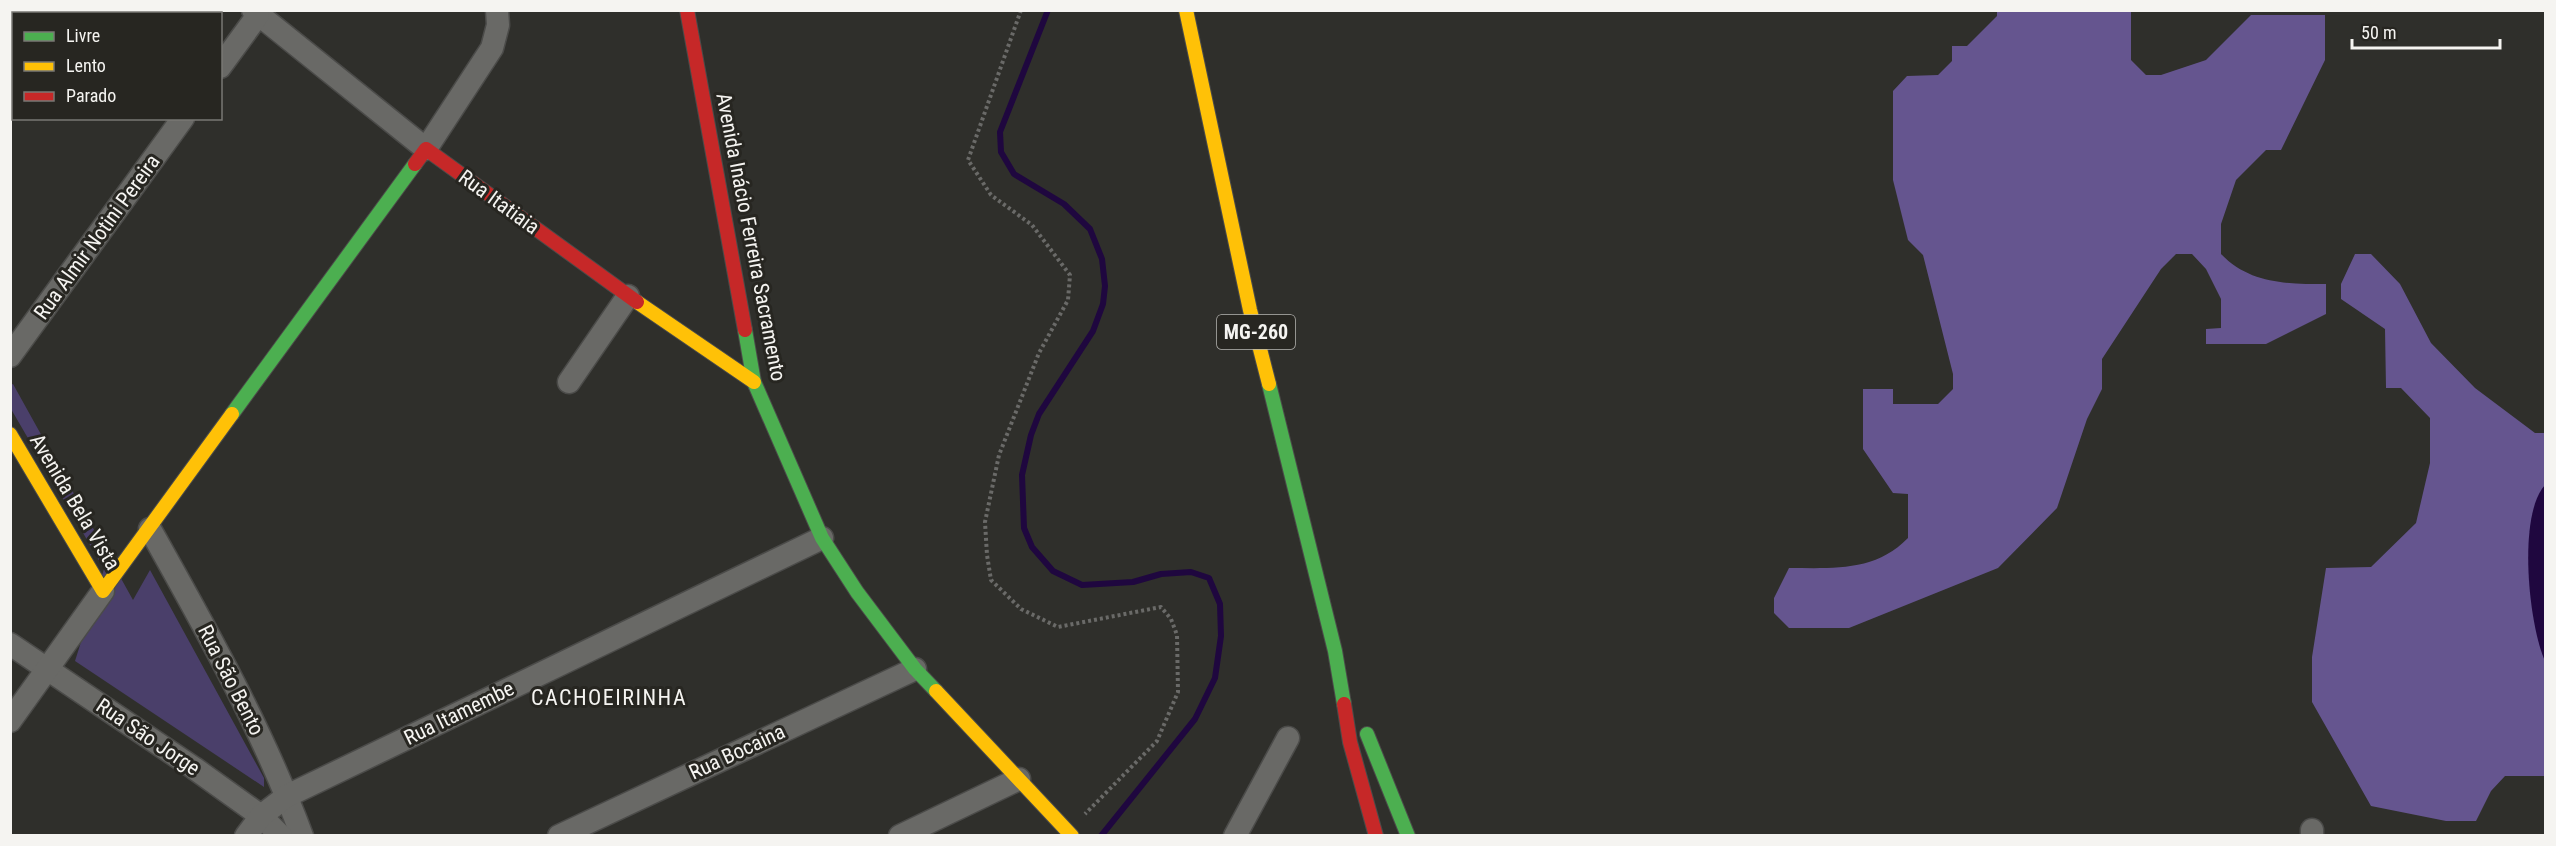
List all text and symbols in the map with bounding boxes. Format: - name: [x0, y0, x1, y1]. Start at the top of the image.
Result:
- legend: [12, 12, 222, 120]
- scale bar: [2352, 12, 2500, 50]
- text: 50 m: [2361, 22, 2396, 43]
- text: Livre: [66, 25, 100, 46]
- text: Lento: [66, 55, 106, 76]
- text: Parado: [66, 85, 116, 106]
- street label: Avenida Inácio Ferreira Sacramento: [711, 91, 791, 383]
- street label: Rua Almir Notini Pereira: [29, 150, 165, 324]
- street label: Rua Itatiaia: [454, 165, 544, 239]
- road number: MG-260: [1217, 315, 1295, 349]
- street label: Avenida Bela Vista: [25, 430, 125, 574]
- street label: Rua São Bento: [193, 621, 269, 739]
- street label: Rua Itamembe: [400, 676, 518, 750]
- district label: CACHOEIRINHA: [531, 685, 687, 710]
- street label: Rua São Jorge: [92, 694, 204, 780]
- street label: Rua Bocaina: [685, 719, 789, 785]

